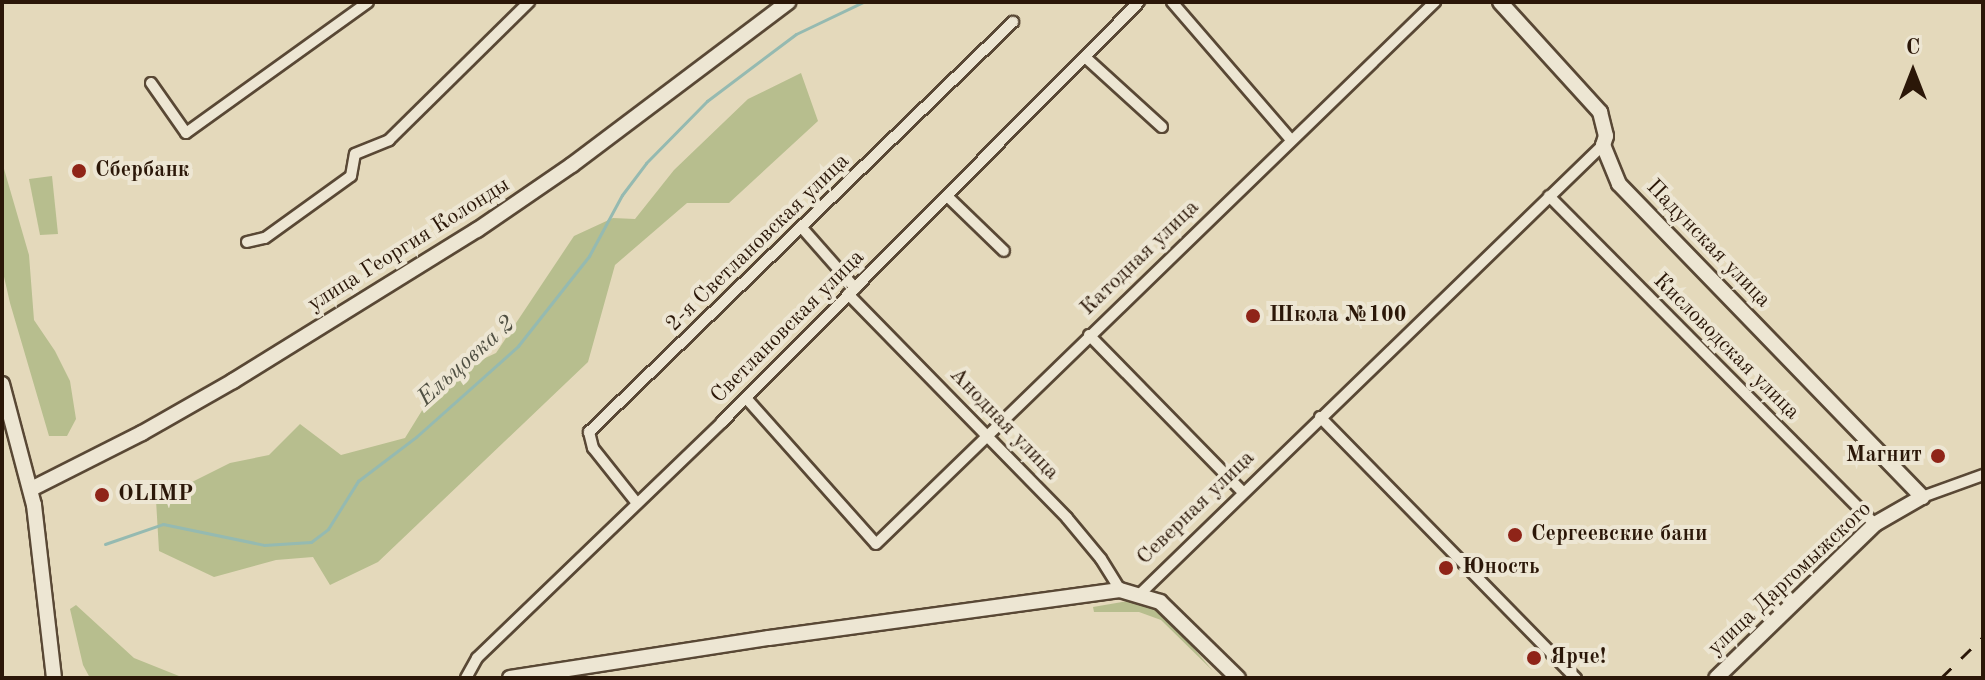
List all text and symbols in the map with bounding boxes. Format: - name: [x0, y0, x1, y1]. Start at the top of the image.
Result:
- north arrow: [1873, 32, 1953, 112]
- text: С: [1906, 37, 1920, 59]
- street label: 2-я Светлановская улица: [661, 148, 855, 338]
- place label: Сбербанк: [95, 158, 189, 184]
- marker: Сбербанк: [70, 162, 88, 180]
- street label: улица Георгия Колонды: [303, 172, 515, 318]
- street label: Падунская улица: [1640, 174, 1776, 314]
- street label: Катодная улица: [1075, 195, 1205, 321]
- street label: Светлановская улица: [706, 245, 870, 409]
- street label: Кисловодская улица: [1647, 268, 1805, 426]
- place label: Школа №100: [1269, 303, 1407, 329]
- marker: Школа №100: [1244, 307, 1262, 325]
- water label: Ельцовка 2: [412, 311, 522, 413]
- street label: Анодная улица: [944, 362, 1064, 486]
- place label: Магнит: [1846, 443, 1922, 469]
- street label: Северная улица: [1132, 445, 1260, 571]
- marker: Магнит: [1929, 447, 1947, 465]
- place label: OLIMP: [118, 482, 193, 508]
- marker: OLIMP: [93, 486, 111, 504]
- street label: улица Даргомыжского: [1703, 496, 1877, 662]
- place label: Сергеевские бани: [1531, 522, 1707, 548]
- marker: Сергеевские бани: [1506, 526, 1524, 544]
- place label: Юность: [1462, 555, 1540, 581]
- marker: Юность: [1437, 559, 1455, 577]
- place label: Ярче!: [1550, 645, 1606, 671]
- marker: Ярче!: [1525, 649, 1543, 667]

